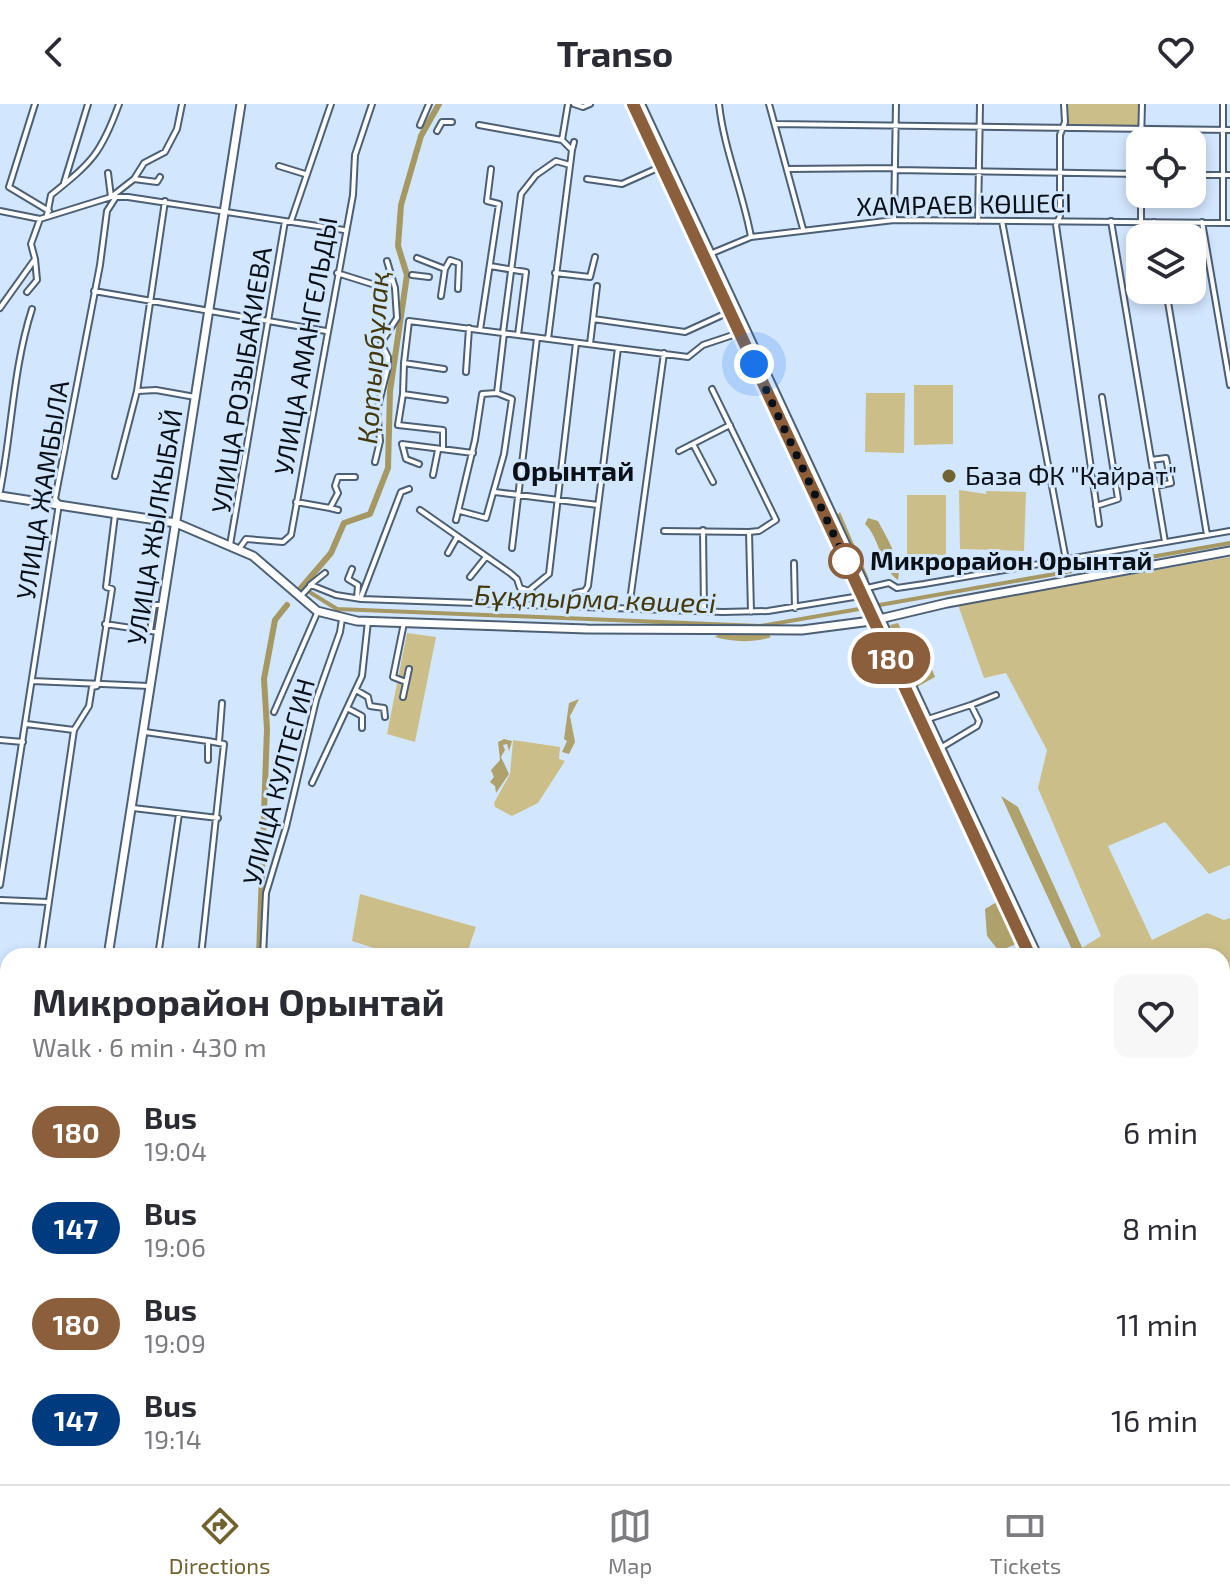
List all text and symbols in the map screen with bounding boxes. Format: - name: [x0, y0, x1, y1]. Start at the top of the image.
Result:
- icon: back: [32, 30, 76, 74]
- icon: heart: [1154, 30, 1198, 74]
- text: Transo: [557, 31, 673, 74]
- map controls: [1126, 128, 1206, 304]
- button: locate: [1126, 128, 1206, 208]
- street label: ХАМРАЕВ КӨШЕСІ: [856, 186, 1072, 221]
- street label: УЛИЦА АМАНГЕЛЬДЫ: [267, 214, 342, 477]
- button: layers: [1126, 224, 1206, 304]
- street label: УЛИЦА РОЗЫБАКИЕВА: [204, 244, 277, 515]
- water label: Қотырбұлақ: [349, 270, 395, 445]
- your location: [734, 344, 774, 384]
- street label: УЛИЦА ЖАМБЫЛА: [9, 378, 74, 602]
- street label: УЛИЦА ЖЫЛКЫБАЙ: [120, 407, 187, 647]
- district label: Орынтай: [512, 453, 634, 487]
- place label: База ФК "Қайрат": [965, 459, 1177, 490]
- marker: База ФК "Қайрат": [940, 467, 958, 485]
- marker: Микрорайон Орынтай: [829, 544, 863, 578]
- place label: Микрорайон Орынтай: [870, 544, 1152, 575]
- water label: Бұқтырма көшесі: [473, 577, 717, 619]
- line badge: 180: [845, 632, 937, 684]
- text: 180: [867, 641, 915, 675]
- street label: УЛИЦА КУЛТЕГИН: [235, 675, 320, 888]
- button: heart: [1114, 974, 1198, 1058]
- text: Микрорайон Орынтай: [32, 978, 445, 1024]
- text: Walk · 6 min · 430 m: [32, 1031, 266, 1062]
- text: Bus: [144, 1099, 197, 1135]
- text: 6 min: [1123, 1114, 1198, 1150]
- text: 180: [52, 1115, 100, 1149]
- text: 19:04: [144, 1135, 207, 1166]
- text: Bus: [144, 1195, 197, 1231]
- text: 8 min: [1122, 1210, 1198, 1246]
- text: 147: [54, 1211, 98, 1245]
- text: 19:06: [144, 1231, 206, 1262]
- text: Bus: [144, 1291, 197, 1327]
- text: 11 min: [1116, 1306, 1198, 1342]
- text: 180: [52, 1307, 100, 1341]
- text: 19:09: [144, 1327, 206, 1358]
- text: Bus: [144, 1387, 197, 1423]
- text: 16 min: [1111, 1402, 1198, 1438]
- text: 147: [54, 1403, 98, 1437]
- text: 19:14: [144, 1423, 202, 1454]
- tab: Directions: [169, 1504, 270, 1578]
- tab: Map: [608, 1504, 652, 1578]
- tab: Tickets: [990, 1504, 1061, 1578]

